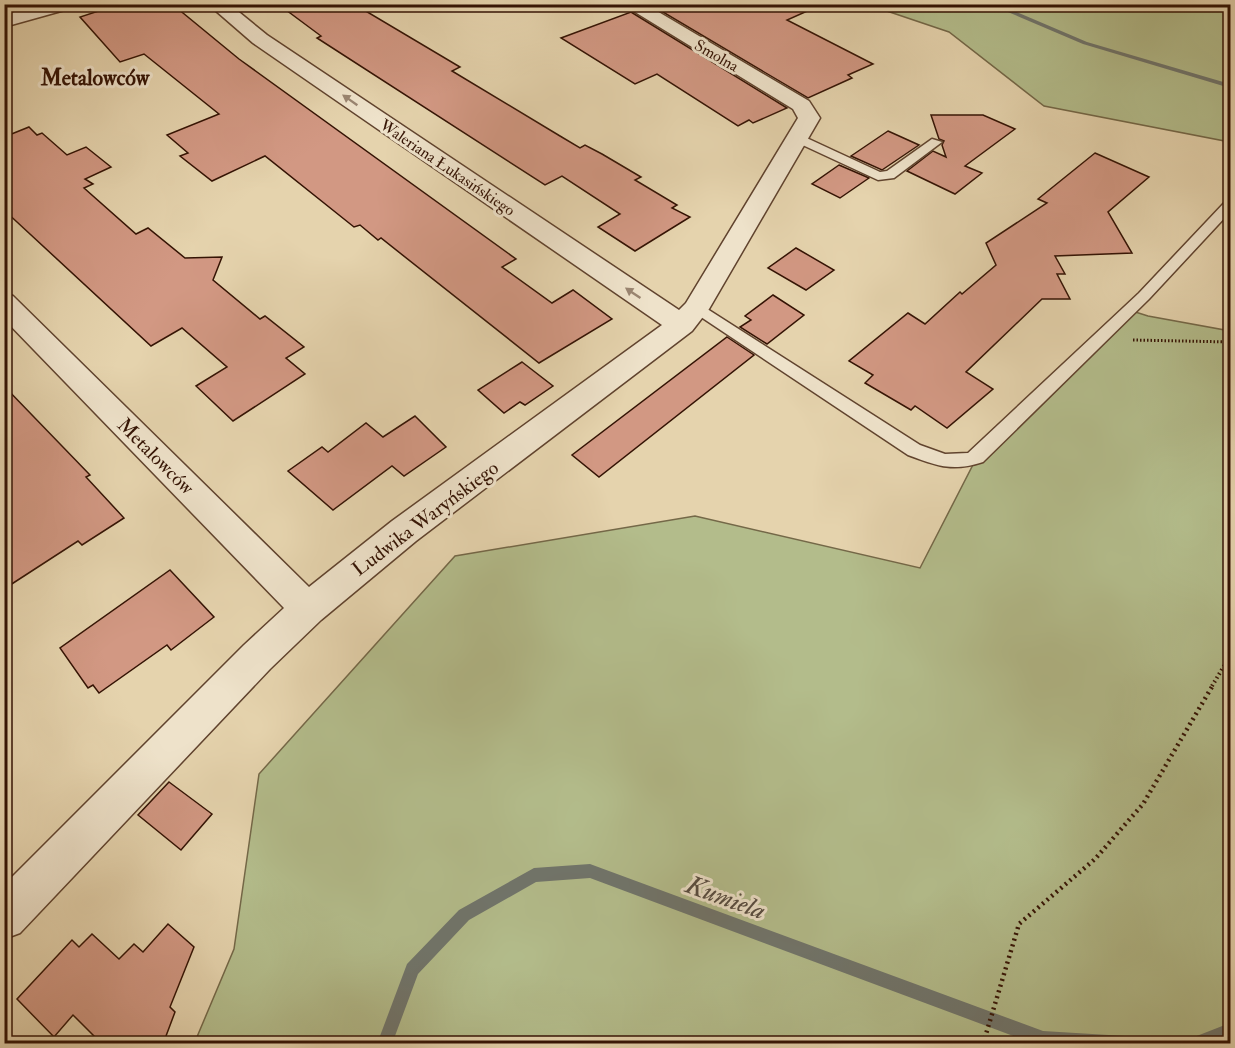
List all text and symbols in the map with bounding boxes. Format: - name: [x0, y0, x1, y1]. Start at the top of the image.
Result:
- street label: Smolna: [691, 35, 743, 77]
- district label: Metalowców: [40, 64, 151, 92]
- one-way arrow: [342, 95, 359, 106]
- street label: Waleriana Łukasińskiego: [375, 115, 519, 221]
- one-way arrow: [625, 287, 641, 299]
- street label: Metalowców: [112, 413, 200, 501]
- street label: Ludwika Waryńskiego: [347, 455, 503, 582]
- water label: Kumiela: [680, 868, 770, 927]

